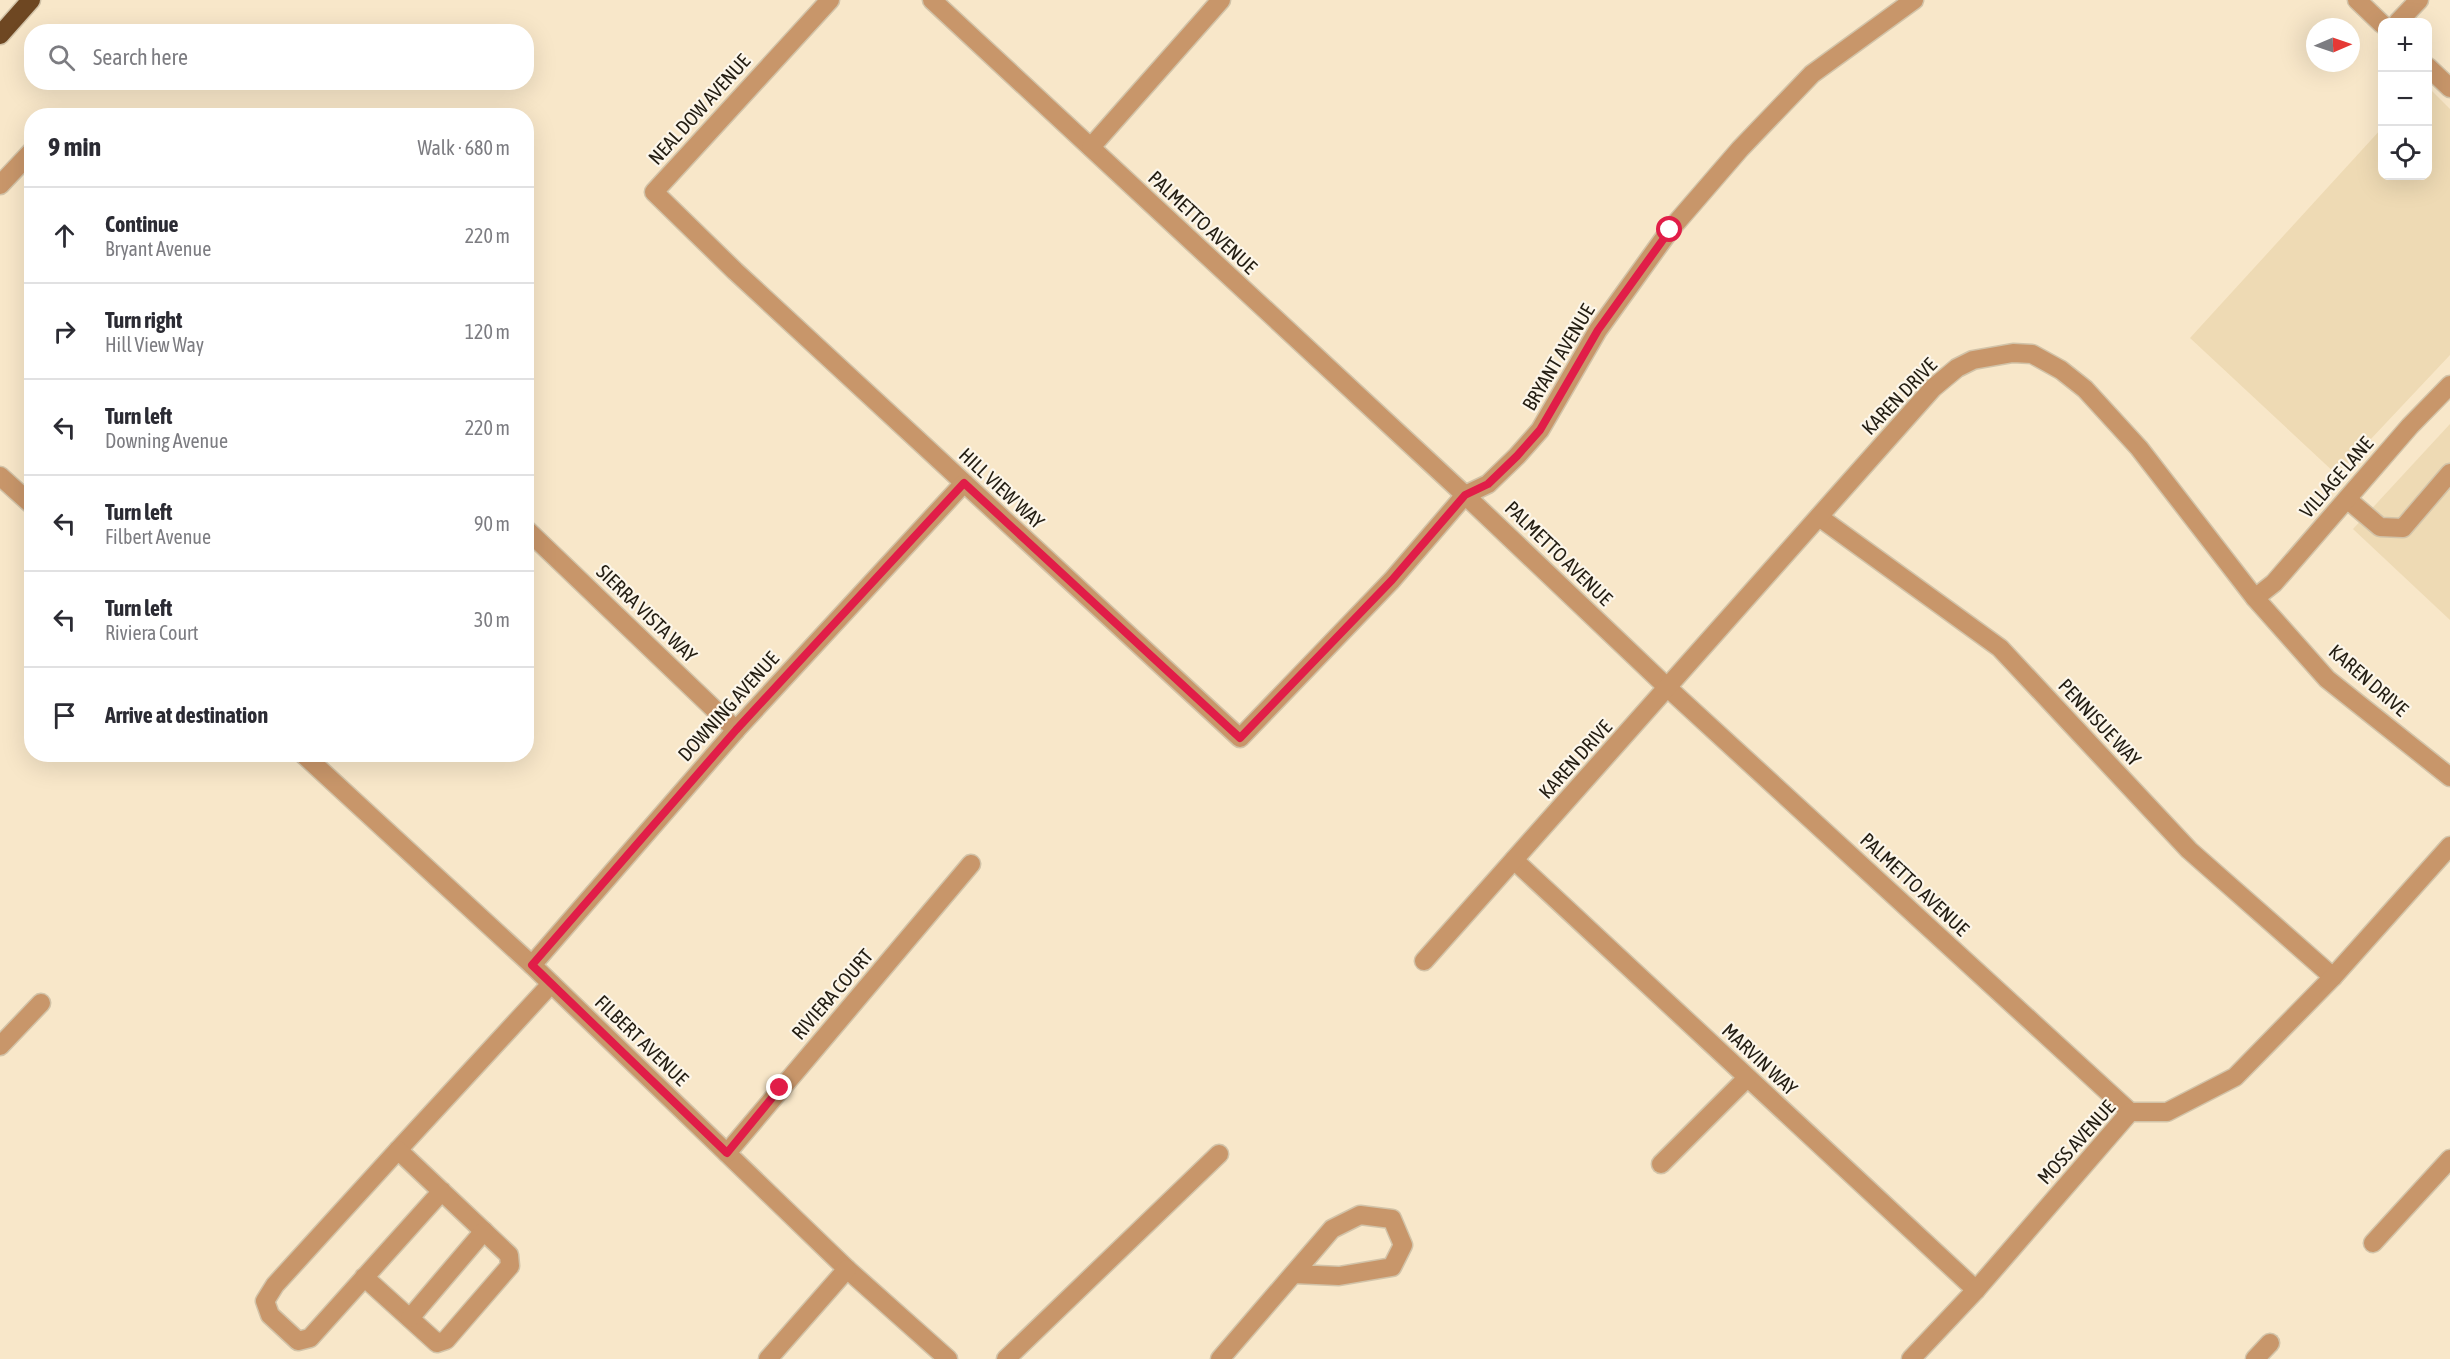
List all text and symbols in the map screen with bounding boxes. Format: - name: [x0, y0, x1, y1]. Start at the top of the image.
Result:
- north arrow: [2306, 18, 2360, 72]
- map controls: [2378, 18, 2432, 180]
- button: +: [2378, 18, 2432, 72]
- search box: [24, 24, 534, 90]
- icon: search: [45, 41, 78, 74]
- text: Search here: [93, 44, 188, 70]
- street label: NEAL DOW AVENUE: [643, 49, 755, 169]
- button: −: [2378, 72, 2432, 126]
- button: locate: [2378, 126, 2432, 180]
- text: 9 min: [48, 132, 101, 162]
- text: Walk · 680 m: [418, 136, 510, 159]
- street label: PALMETTO AVENUE: [1144, 166, 1262, 278]
- text: Continue: [105, 211, 179, 237]
- route start: [1656, 216, 1682, 242]
- icon: ahead: [48, 219, 81, 252]
- text: 220 m: [465, 224, 510, 247]
- text: Bryant Avenue: [105, 237, 211, 260]
- street label: BRYANT AVENUE: [1517, 299, 1599, 414]
- text: Turn right: [105, 307, 182, 333]
- icon: right: [48, 315, 81, 348]
- text: 120 m: [465, 320, 510, 343]
- text: Hill View Way: [105, 333, 204, 356]
- street label: KAREN DRIVE: [1857, 353, 1941, 439]
- text: Turn left: [105, 403, 172, 429]
- icon: left: [48, 411, 81, 444]
- text: 220 m: [465, 416, 510, 439]
- text: Downing Avenue: [105, 429, 228, 452]
- street label: VILLAGE LANE: [2295, 431, 2378, 522]
- street label: HILL VIEW WAY: [955, 443, 1049, 533]
- street label: PALMETTO AVENUE: [1501, 496, 1618, 610]
- text: Turn left: [105, 499, 172, 525]
- icon: left: [48, 507, 81, 540]
- text: 90 m: [474, 512, 510, 535]
- text: Filbert Avenue: [105, 525, 211, 548]
- street label: SIERRA VISTA WAY: [592, 560, 702, 667]
- text: Turn left: [105, 595, 172, 621]
- icon: left: [48, 603, 81, 636]
- text: 30 m: [474, 608, 510, 631]
- text: Riviera Court: [105, 621, 199, 644]
- street label: KAREN DRIVE: [2325, 639, 2414, 721]
- street label: DOWNING AVENUE: [673, 646, 783, 765]
- street label: PENNISUE WAY: [2054, 674, 2146, 770]
- icon: arrive: [48, 699, 81, 732]
- text: Arrive at destination: [105, 702, 268, 728]
- street label: KAREN DRIVE: [1534, 715, 1616, 803]
- street label: PALMETTO AVENUE: [1856, 828, 1974, 940]
- street label: RIVIERA COURT: [787, 944, 878, 1044]
- street label: FILBERT AVENUE: [591, 990, 694, 1090]
- street label: MARVIN WAY: [1718, 1018, 1802, 1100]
- route end: [766, 1074, 792, 1100]
- street label: MOSS AVENUE: [2033, 1095, 2120, 1189]

